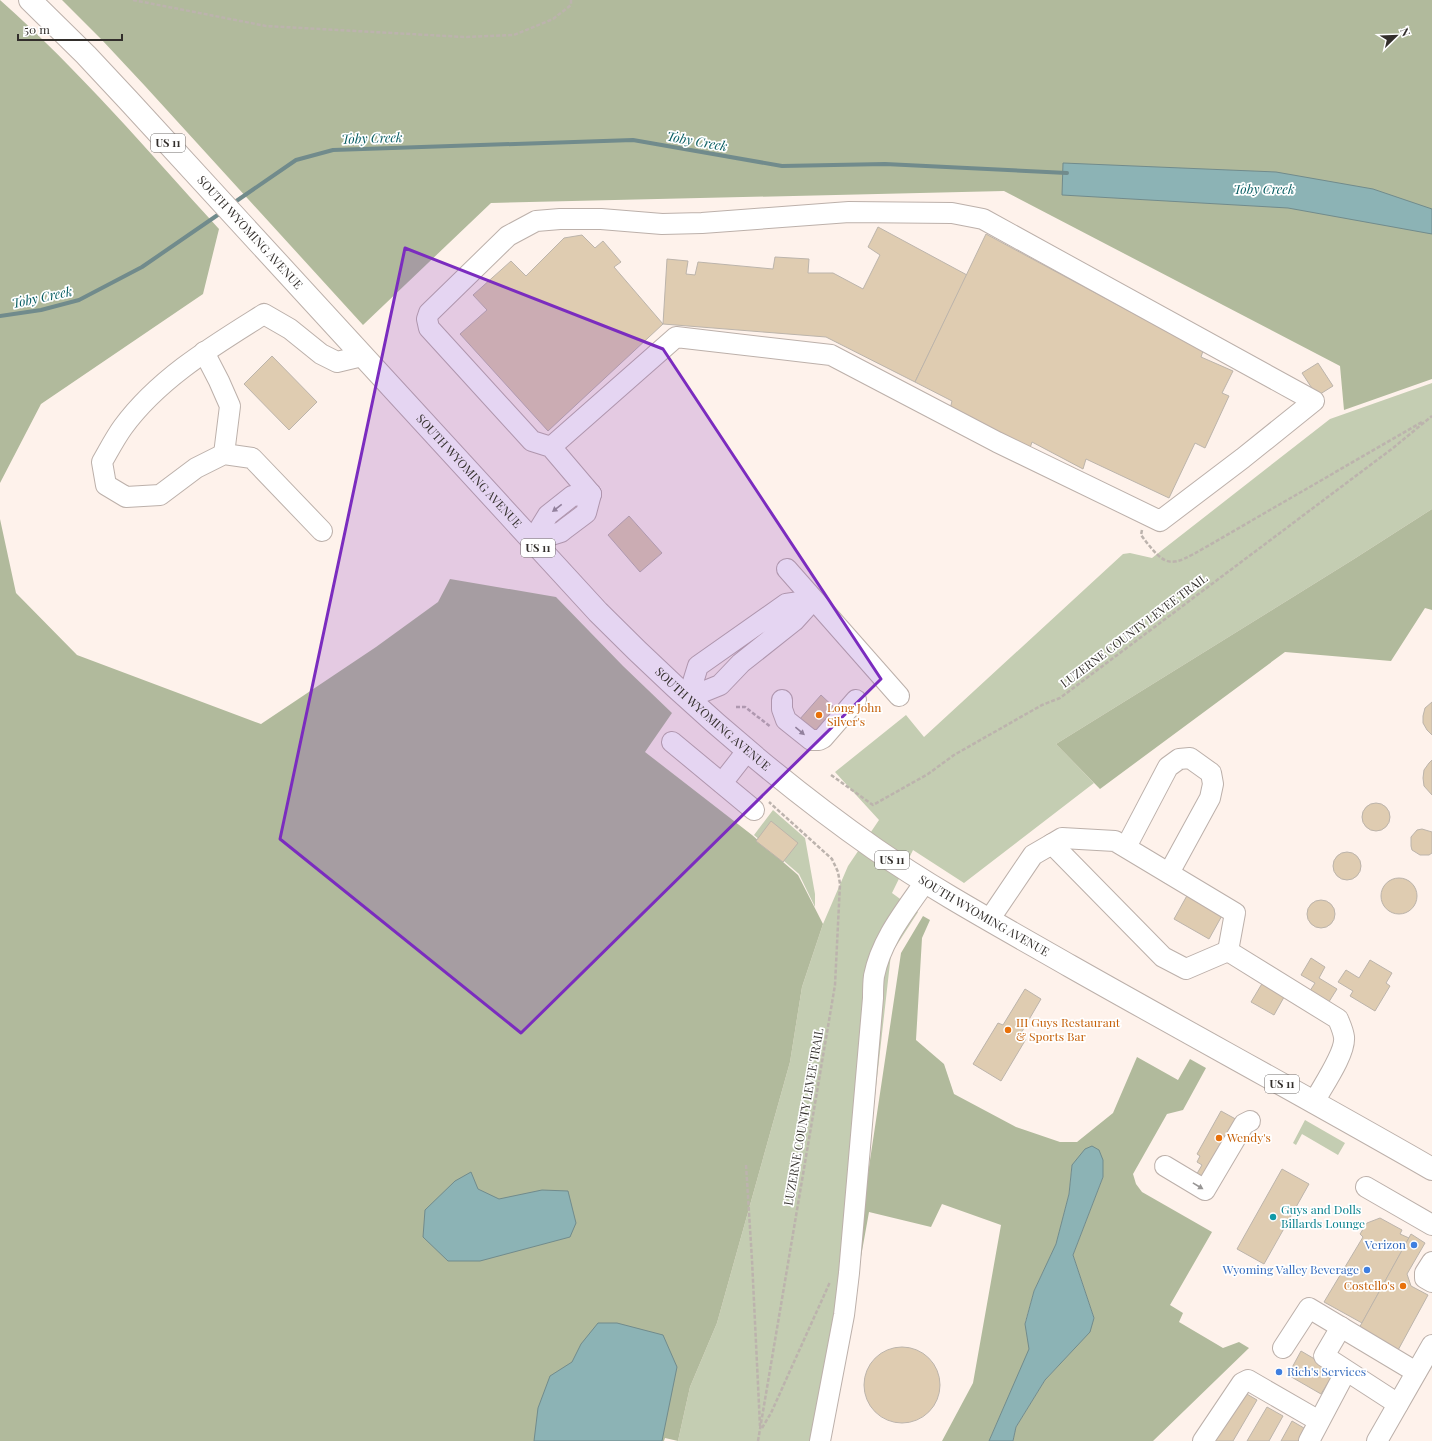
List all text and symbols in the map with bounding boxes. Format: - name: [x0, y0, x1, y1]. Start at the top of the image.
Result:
- scale bar: [18, 16, 122, 42]
- north arrow: [1376, 16, 1416, 56]
- text: 50 m: [24, 21, 50, 37]
- text: N: [1397, 25, 1414, 39]
- water label: Toby Creek: [665, 127, 729, 154]
- water label: Toby Creek: [341, 128, 403, 147]
- road number: US 11: [151, 134, 185, 152]
- street label: SOUTH WYOMING AVENUE: [194, 172, 307, 292]
- water label: Toby Creek: [1233, 180, 1295, 197]
- water label: Toby Creek: [10, 282, 74, 311]
- street label: SOUTH WYOMING AVENUE: [413, 410, 526, 531]
- one-way arrow: [551, 504, 562, 512]
- road number: US 11: [521, 539, 555, 557]
- street label: LUZERNE COUNTY LEVEE TRAIL: [1057, 570, 1210, 691]
- street label: SOUTH WYOMING AVENUE: [652, 663, 774, 774]
- place label: Long John Silver's: [827, 699, 881, 729]
- marker: Long John Silver's: [814, 710, 824, 720]
- one-way arrow: [795, 727, 805, 736]
- road number: US 11: [875, 851, 909, 869]
- street label: SOUTH WYOMING AVENUE: [916, 871, 1053, 960]
- place label: III Guys Restaurant & Sports Bar: [1016, 1014, 1121, 1044]
- marker: III Guys Restaurant & Sports Bar: [1003, 1025, 1013, 1035]
- street label: LUZERNE COUNTY LEVEE TRAIL: [780, 1027, 827, 1207]
- road number: US 11: [1265, 1075, 1299, 1093]
- place label: Wendy's: [1226, 1129, 1271, 1145]
- marker: Wendy's: [1214, 1133, 1224, 1143]
- one-way arrow: [1193, 1182, 1203, 1190]
- place label: Guys and Dolls Billards Lounge: [1281, 1201, 1365, 1231]
- marker: Guys and Dolls Billards Lounge: [1268, 1212, 1278, 1222]
- place label: Verizon: [1364, 1236, 1406, 1252]
- marker: Verizon: [1409, 1240, 1419, 1250]
- place label: Wyoming Valley Beverage: [1222, 1261, 1359, 1277]
- marker: Wyoming Valley Beverage: [1362, 1265, 1372, 1275]
- place label: Costello's: [1344, 1277, 1395, 1293]
- marker: Costello's: [1398, 1281, 1408, 1291]
- place label: Rich's Services: [1287, 1363, 1366, 1379]
- marker: Rich's Services: [1274, 1367, 1284, 1377]

